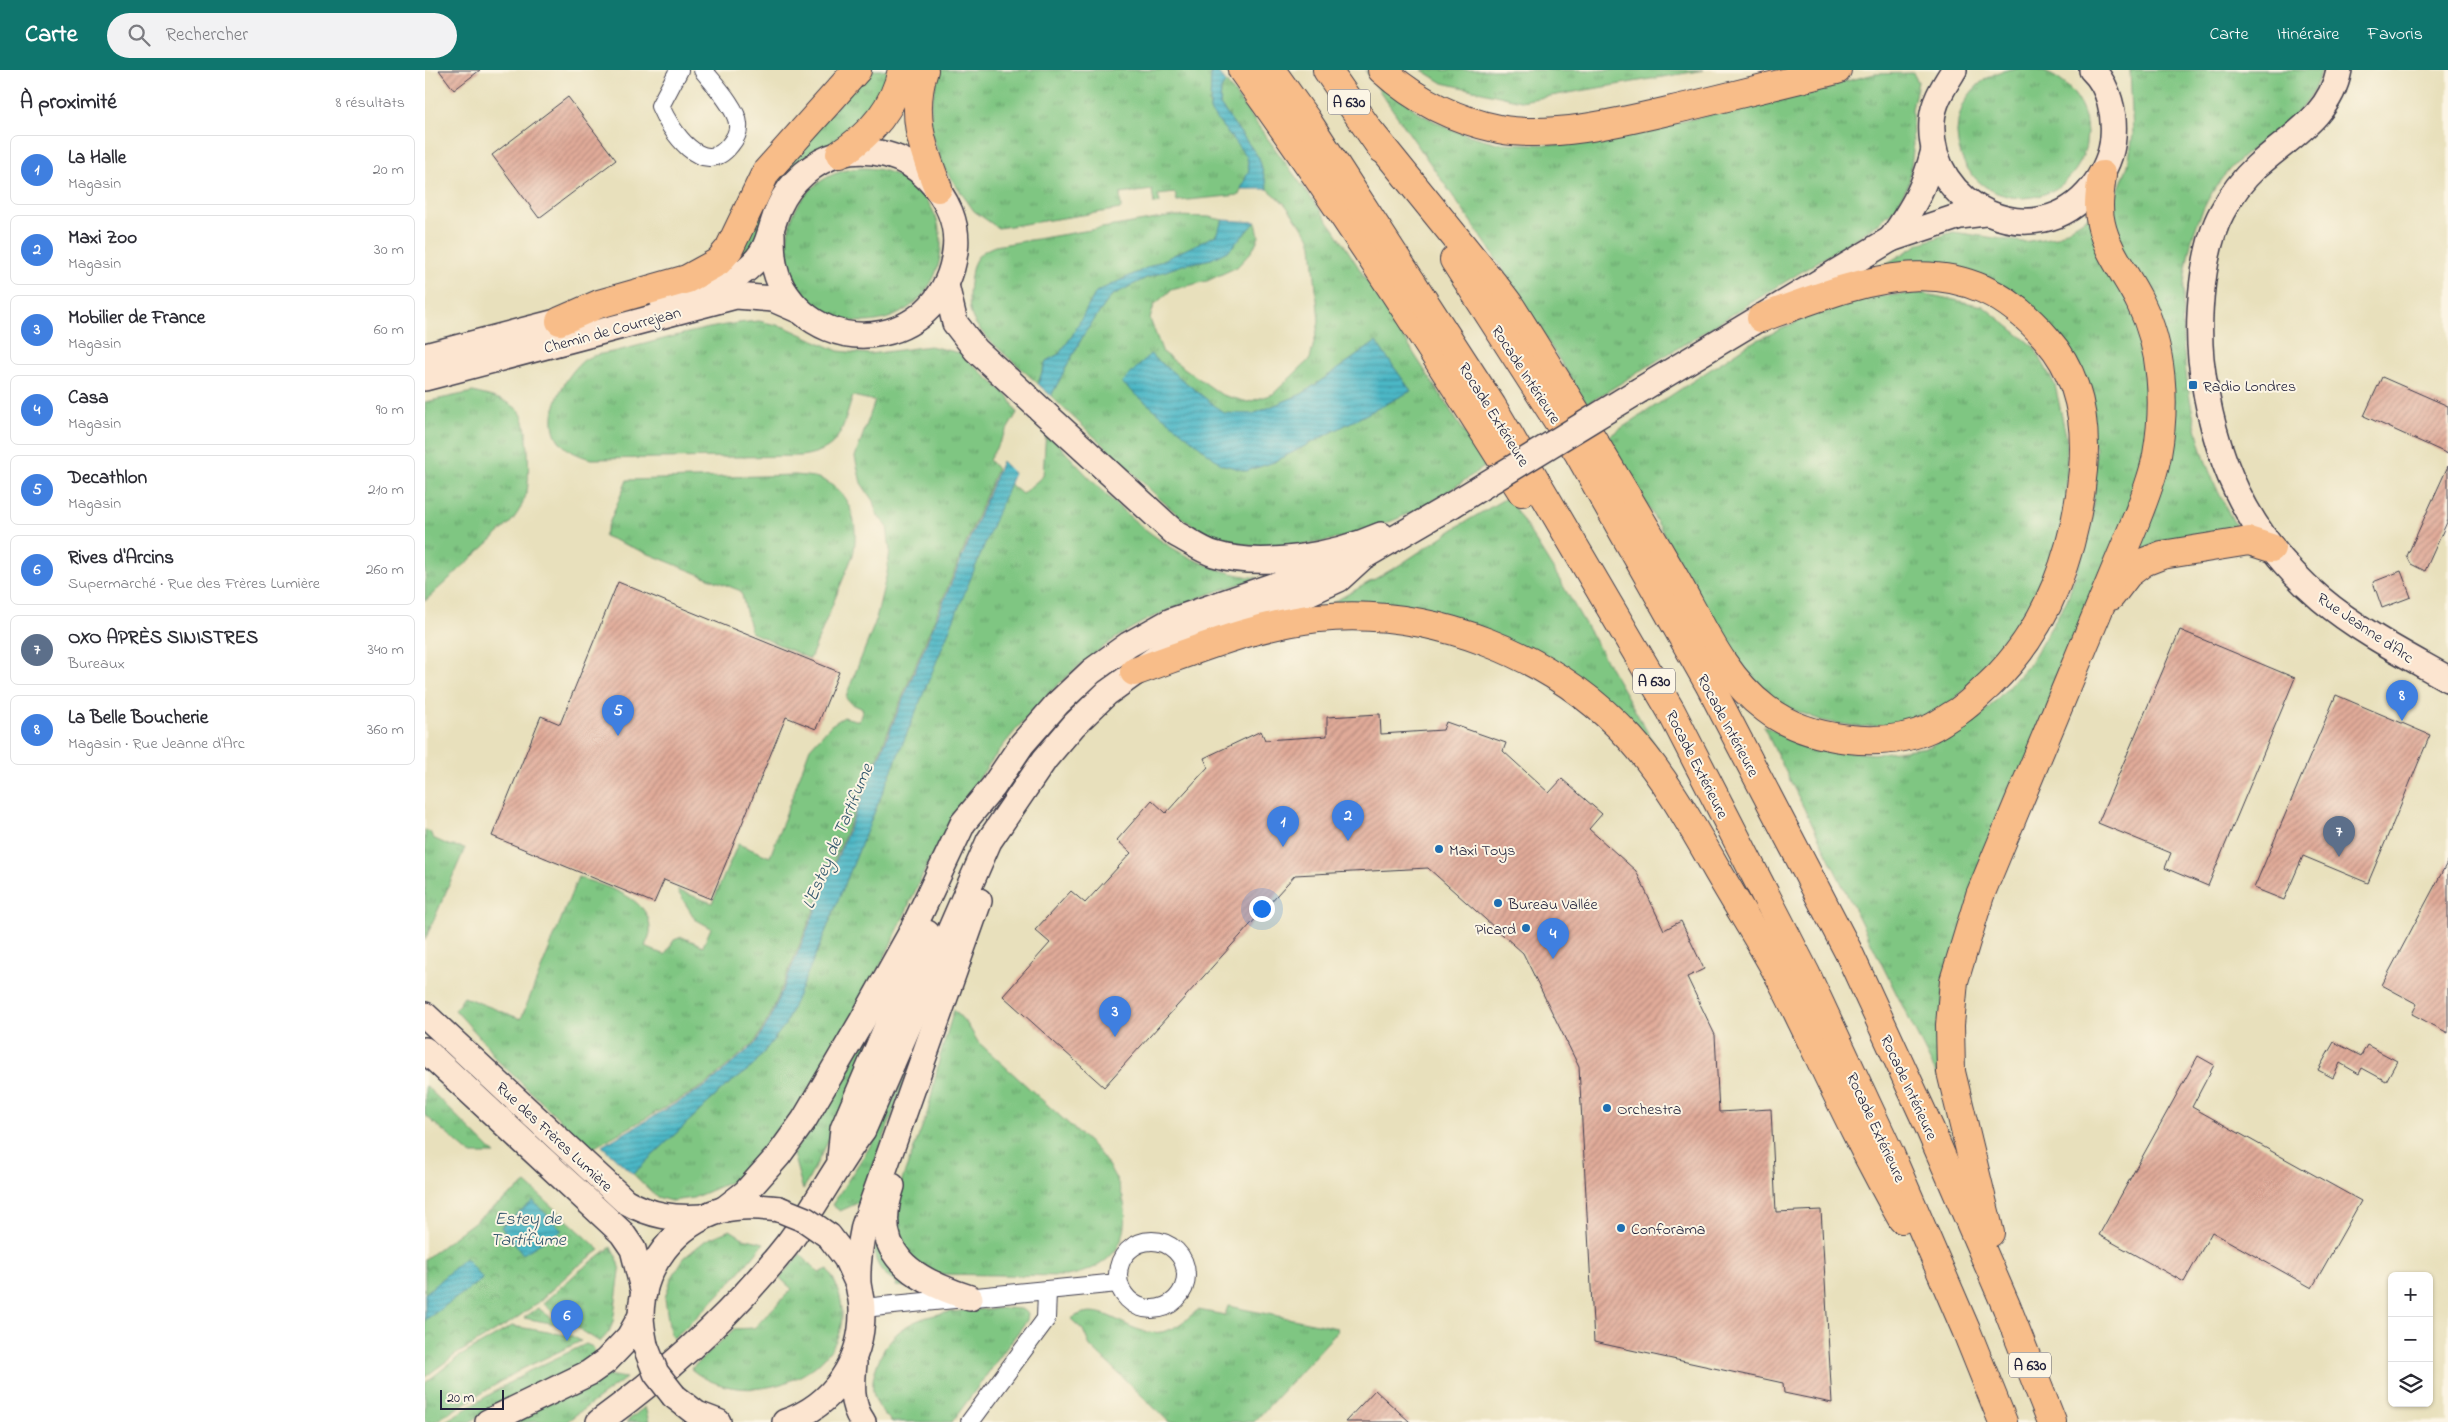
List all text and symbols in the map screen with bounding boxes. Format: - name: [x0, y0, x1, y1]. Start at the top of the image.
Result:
- search box: [107, 13, 457, 58]
- text: Carte: [25, 18, 77, 53]
- icon: search: [125, 21, 153, 49]
- text: Rechercher: [165, 22, 248, 49]
- text: Carte: [2209, 22, 2249, 48]
- text: Itinéraire: [2277, 22, 2339, 48]
- text: Favoris: [2367, 22, 2423, 48]
- text: À proximité: [20, 88, 117, 118]
- road number: A 630: [1328, 90, 1370, 114]
- text: 8 résultats: [335, 91, 405, 115]
- text: La Halle: [68, 145, 126, 172]
- text: 1: [34, 158, 40, 182]
- text: 20 m: [373, 158, 404, 182]
- text: Magasin: [68, 172, 121, 196]
- text: Maxi Zoo: [68, 225, 137, 252]
- text: 2: [33, 238, 41, 262]
- text: 30 m: [374, 238, 404, 262]
- text: Magasin: [68, 252, 121, 276]
- street label: Chemin de Courrejean: [541, 301, 684, 361]
- text: Mobilier de France: [68, 305, 205, 332]
- text: 3: [34, 318, 40, 342]
- text: 60 m: [374, 318, 404, 342]
- street label: Rocade Intérieure: [1484, 321, 1567, 430]
- text: Magasin: [68, 332, 121, 356]
- street label: Rocade Extérieure: [1452, 358, 1535, 472]
- place label: Radio Londres: [2203, 375, 2296, 399]
- marker: Radio Londres: [2187, 379, 2199, 391]
- text: Casa: [68, 385, 109, 412]
- text: 4: [34, 398, 40, 422]
- text: 90 m: [376, 398, 404, 422]
- text: Magasin: [68, 412, 121, 436]
- text: Decathlon: [68, 465, 147, 492]
- text: 5: [32, 478, 42, 502]
- text: 210 m: [368, 478, 404, 502]
- text: Magasin: [68, 492, 121, 516]
- text: Rives d'Arcins: [68, 545, 174, 572]
- text: 6: [33, 558, 41, 582]
- text: 260 m: [366, 558, 404, 582]
- text: Supermarché · Rue des Frères Lumière: [68, 572, 320, 596]
- street label: Rue Jeanne d'Arc: [2312, 587, 2419, 670]
- text: OXO APRÈS SINISTRES: [68, 625, 258, 652]
- text: 7: [34, 638, 40, 662]
- text: 340 m: [367, 638, 404, 662]
- text: Bureaux: [68, 652, 125, 676]
- road number: A 630: [1633, 668, 1675, 694]
- street label: Rocade Intérieure: [1690, 670, 1765, 782]
- pin: 8: [2386, 680, 2418, 721]
- pin: 5: [602, 695, 634, 736]
- text: La Belle Boucherie: [68, 705, 208, 732]
- street label: Rocade Extérieure: [1659, 707, 1734, 824]
- text: 8: [34, 718, 40, 742]
- text: 360 m: [367, 718, 404, 742]
- text: Magasin · Rue Jeanne d'Arc: [68, 732, 245, 756]
- water label: L'Estey de Tartifume: [797, 759, 882, 913]
- pin: 2: [1332, 800, 1364, 841]
- pin: 1: [1267, 806, 1299, 847]
- pin: 7: [2323, 816, 2355, 857]
- place label: Maxi Toys: [1449, 839, 1515, 863]
- marker: Maxi Toys: [1433, 843, 1445, 855]
- place label: Bureau Vallée: [1507, 893, 1598, 917]
- your location: [1249, 896, 1275, 922]
- marker: Bureau Vallée: [1492, 897, 1504, 909]
- place label: Picard: [1475, 918, 1516, 942]
- pin: 4: [1537, 918, 1569, 959]
- marker: Picard: [1520, 922, 1532, 934]
- pin: 3: [1099, 996, 1131, 1037]
- street label: Rocade Intérieure: [1873, 1031, 1943, 1145]
- street label: Rocade Extérieure: [1839, 1069, 1911, 1187]
- street label: Rue des Frères Lumière: [490, 1077, 618, 1199]
- place label: Orchestra: [1617, 1098, 1681, 1122]
- marker: Orchestra: [1601, 1102, 1613, 1114]
- water label: Estey de Tartifume: [490, 1207, 567, 1254]
- place label: Conforama: [1631, 1218, 1705, 1242]
- marker: Conforama: [1615, 1222, 1627, 1234]
- map controls: [2388, 1272, 2433, 1407]
- button: +: [2388, 1272, 2433, 1317]
- pin: 6: [551, 1300, 583, 1341]
- button: −: [2388, 1317, 2433, 1362]
- road number: A 630: [2009, 1352, 2051, 1378]
- button: layers: [2388, 1362, 2433, 1407]
- scale bar: [440, 1387, 504, 1410]
- text: 20 m: [447, 1388, 474, 1409]

